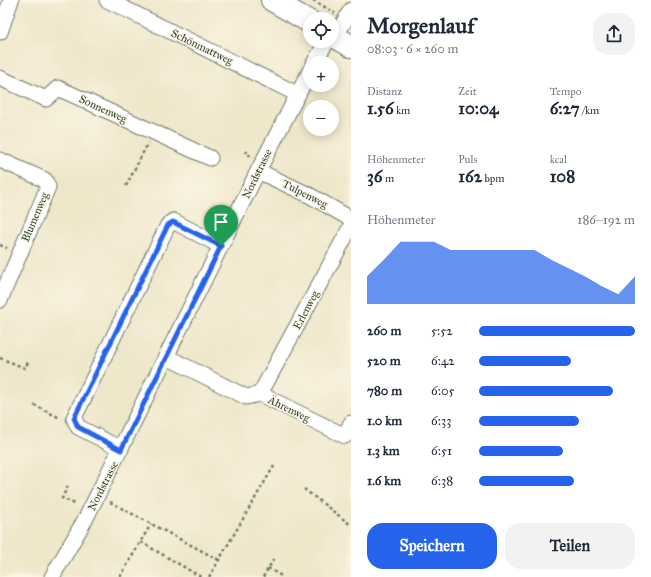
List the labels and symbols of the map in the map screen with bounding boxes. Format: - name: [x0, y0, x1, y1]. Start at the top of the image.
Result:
- street label: Schönmattweg: [169, 26, 236, 68]
- street label: Sonnenweg: [77, 92, 130, 126]
- street label: Nordstrasse: [239, 147, 275, 201]
- street label: Tulpenweg: [280, 177, 331, 211]
- street label: Blumenweg: [19, 189, 52, 244]
- pin: [204, 205, 238, 246]
- street label: Erlenweg: [290, 288, 322, 332]
- street label: Ährenweg: [265, 393, 313, 425]
- street label: Nordstrasse: [85, 459, 121, 513]

